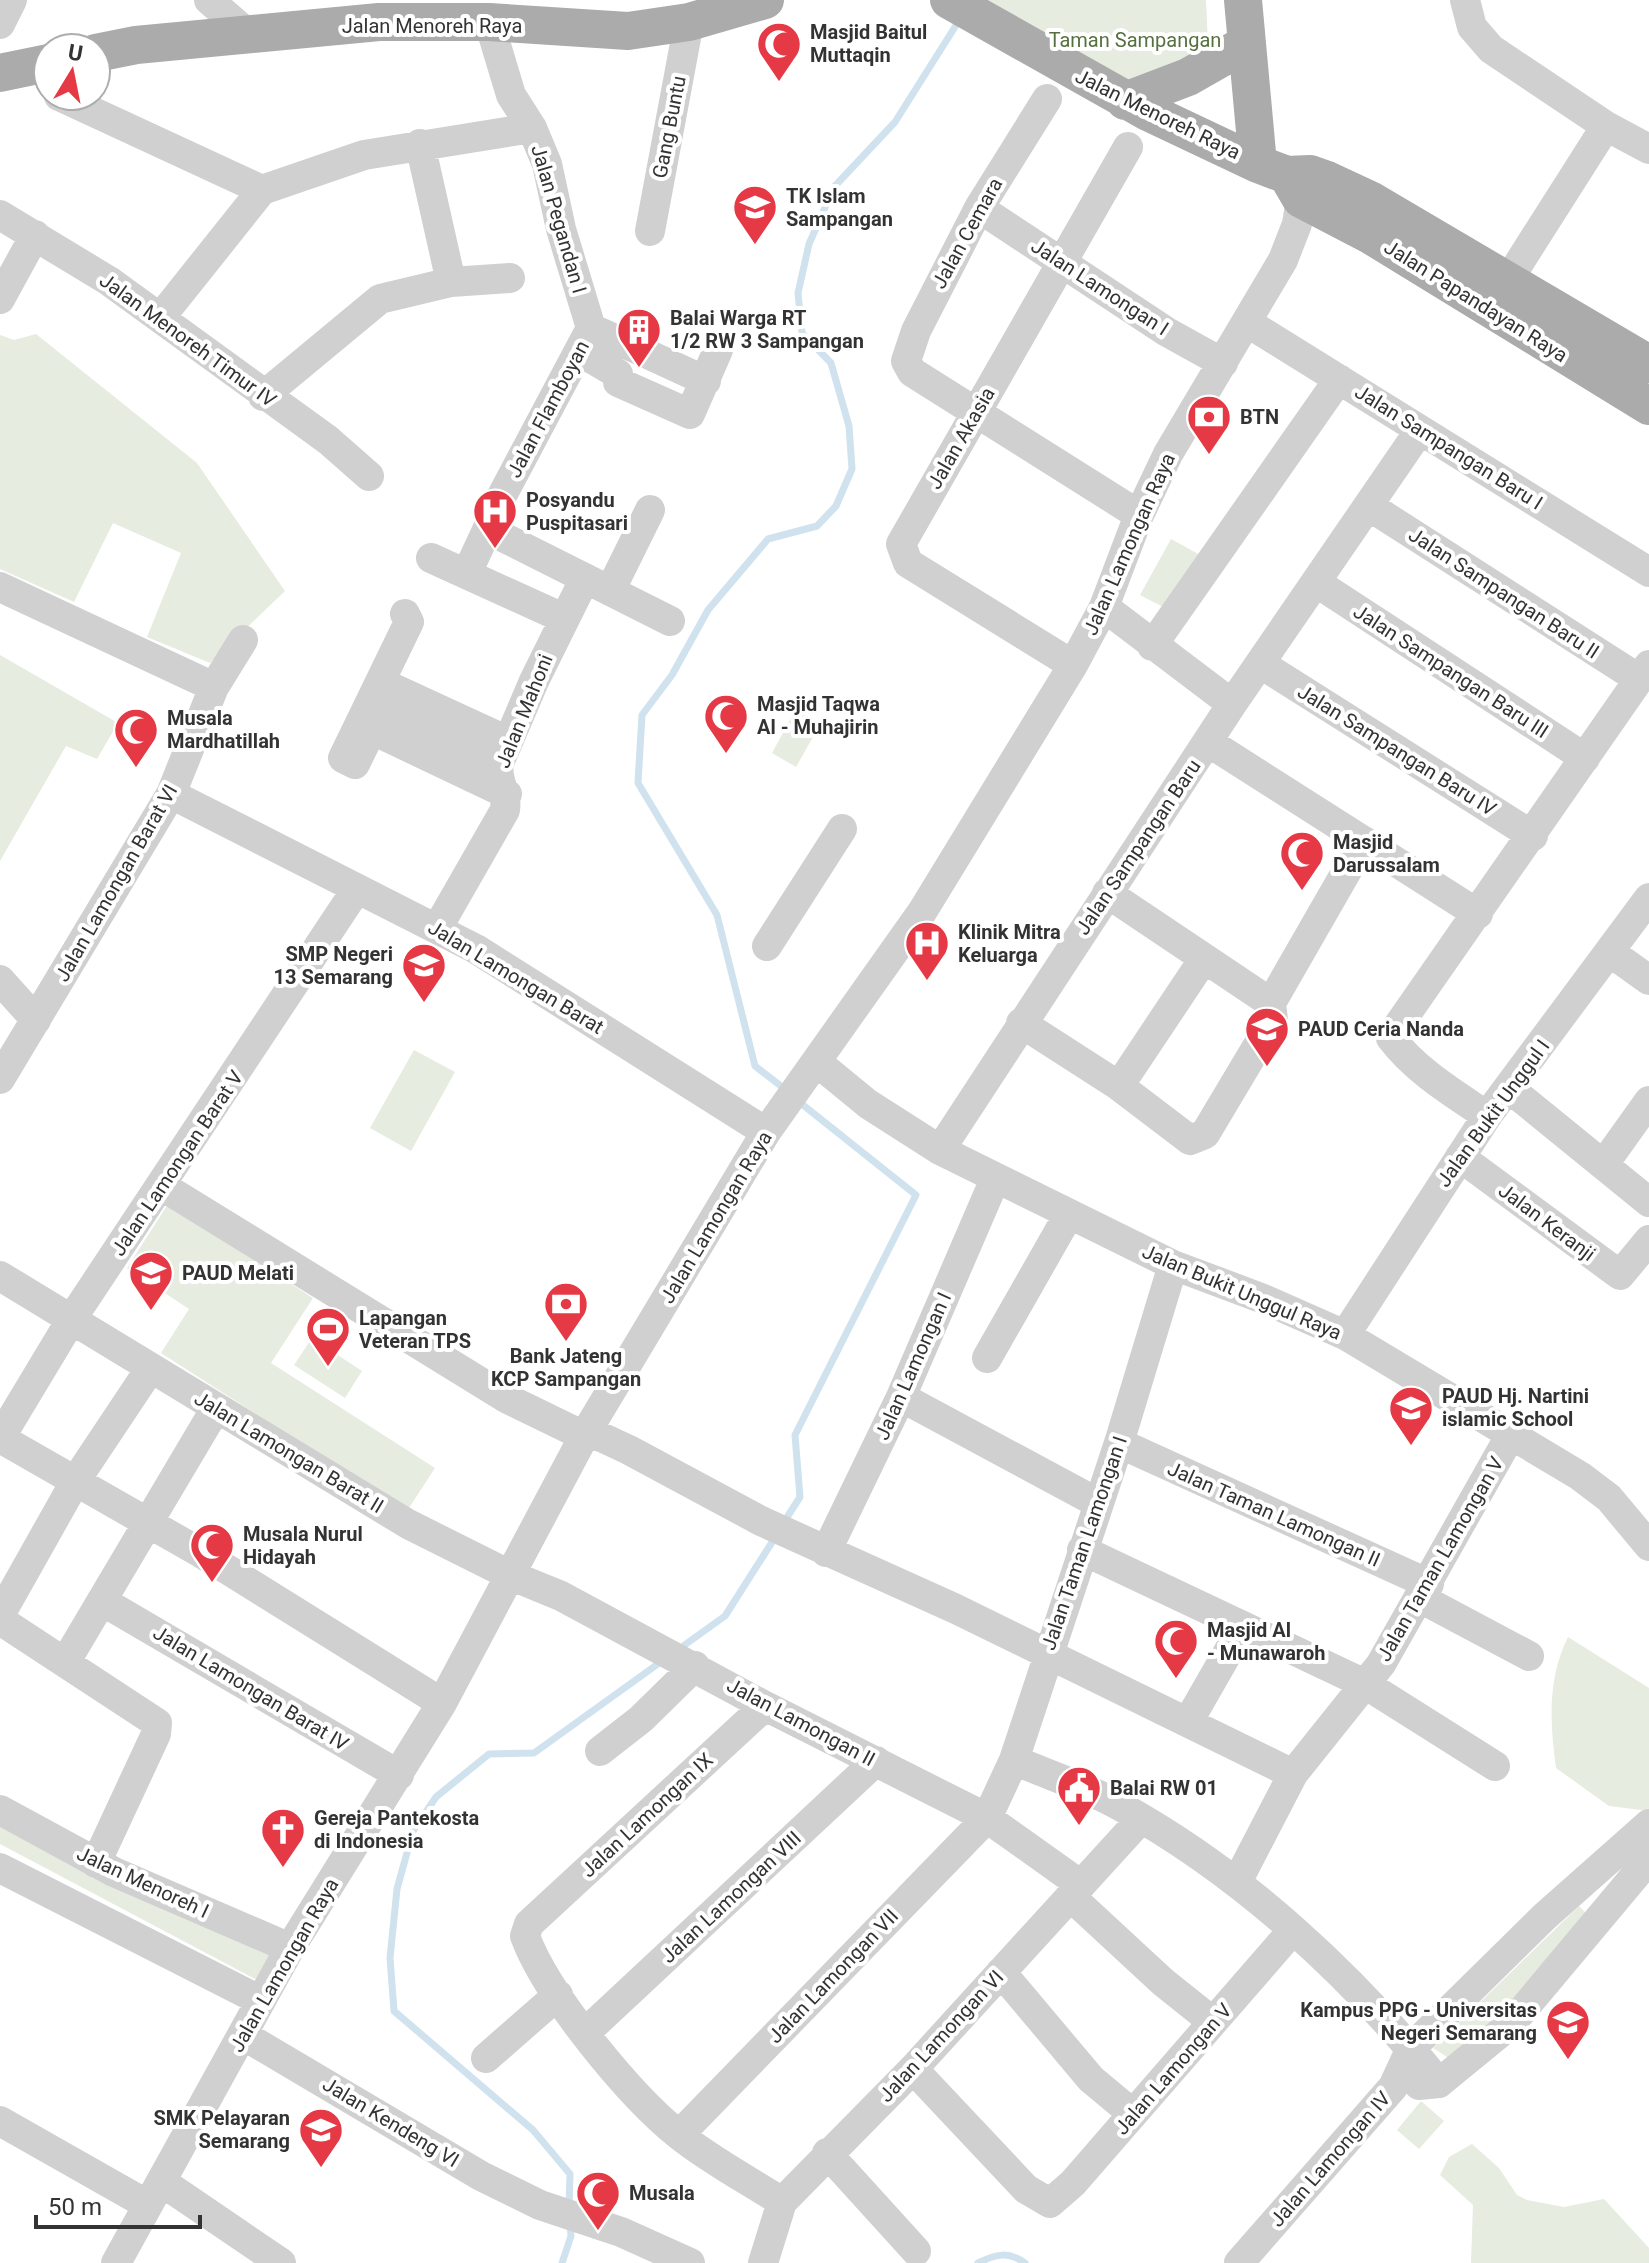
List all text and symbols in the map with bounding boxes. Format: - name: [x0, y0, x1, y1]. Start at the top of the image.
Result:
- street label: Jalan Menoreh Raya: [342, 14, 522, 38]
- mosque icon: Masjid Baitul Muttaqin: [755, 20, 803, 83]
- place label: Masjid Baitul Muttaqin: [810, 20, 927, 67]
- park label: Taman Sampangan: [1049, 28, 1221, 52]
- north arrow: [32, 32, 112, 112]
- text: U: [66, 39, 85, 66]
- street label: Jalan Menoreh Raya: [1072, 64, 1244, 164]
- street label: Gang Buntu: [647, 74, 691, 180]
- street label: Jalan Pegandan I: [526, 142, 592, 296]
- street label: Jalan Cemara: [927, 173, 1007, 293]
- school or university icon: TK Islam Sampangan: [731, 183, 779, 246]
- place label: TK Islam Sampangan: [786, 184, 893, 231]
- street label: Jalan Lamongan I: [1027, 234, 1173, 340]
- street label: Jalan Papandayan Raya: [1380, 235, 1572, 367]
- street label: Jalan Menoreh Timur IV: [95, 268, 281, 412]
- building icon: Balai Warga RT 1/2 RW 3 Sampangan: [615, 306, 663, 369]
- place label: Balai Warga RT 1/2 RW 3 Sampangan: [670, 306, 864, 353]
- street label: Jalan Flamboyan: [502, 336, 594, 482]
- street label: Jalan Sampangan Baru I: [1351, 379, 1547, 515]
- street label: Jalan Akasia: [922, 383, 1000, 493]
- bank icon: BTN: [1185, 393, 1233, 456]
- place label: BTN: [1240, 405, 1279, 429]
- street label: Jalan Lamongan Raya: [1078, 449, 1180, 639]
- hospital icon: Posyandu Puspitasari: [471, 487, 519, 550]
- place label: Posyandu Puspitasari: [526, 488, 628, 535]
- street label: Jalan Sampangan Baru II: [1404, 522, 1604, 664]
- street label: Jalan Sampangan Baru III: [1349, 599, 1553, 743]
- street label: Jalan Mahoni: [490, 651, 558, 771]
- street label: Jalan Sampangan Baru IV: [1293, 679, 1501, 821]
- mosque icon: Masjid Taqwa Al - Muhajirin: [702, 692, 750, 755]
- place label: Masjid Taqwa Al - Muhajirin: [757, 692, 880, 739]
- mosque icon: Musala Mardhatillah: [112, 706, 160, 769]
- place label: Musala Mardhatillah: [167, 706, 280, 753]
- street label: Jalan Sampangan Baru: [1070, 755, 1206, 939]
- street label: Jalan Lamongan Barat VI: [50, 780, 182, 986]
- mosque icon: Masjid Darussalam: [1278, 829, 1326, 892]
- place label: Masjid Darussalam: [1333, 830, 1440, 877]
- street label: Jalan Lamongan Barat: [424, 915, 608, 1039]
- hospital icon: Klinik Mitra Keluarga: [903, 919, 951, 982]
- place label: Klinik Mitra Keluarga: [958, 920, 1061, 967]
- school or university icon: SMP Negeri 13 Semarang: [400, 941, 448, 1004]
- place label: SMP Negeri 13 Semarang: [274, 942, 393, 989]
- school or university icon: PAUD Ceria Nanda: [1243, 1005, 1291, 1068]
- place label: PAUD Ceria Nanda: [1298, 1017, 1464, 1041]
- street label: Jalan Bukit Unggul I: [1431, 1035, 1555, 1191]
- street label: Jalan Lamongan Barat V: [106, 1066, 248, 1260]
- street label: Jalan Lamongan Raya: [655, 1127, 777, 1307]
- street label: Jalan Keranji: [1494, 1178, 1600, 1266]
- street label: Jalan Bukit Unggul Raya: [1139, 1239, 1345, 1345]
- school or university icon: PAUD Melati: [127, 1249, 175, 1312]
- place label: PAUD Melati: [182, 1261, 294, 1285]
- bank icon: Bank Jateng KCP Sampangan: [542, 1280, 590, 1343]
- street label: Jalan Lamongan I: [870, 1289, 956, 1443]
- sports icon: Lapangan Veteran TPS: [304, 1305, 352, 1368]
- place label: Lapangan Veteran TPS: [359, 1306, 471, 1353]
- place label: Bank Jateng KCP Sampangan: [491, 1344, 641, 1391]
- school or university icon: PAUD Hj. Nartini islamic School: [1387, 1384, 1435, 1447]
- place label: PAUD Hj. Nartini islamic School: [1442, 1384, 1589, 1431]
- street label: Jalan Lamongan Barat II: [190, 1386, 388, 1518]
- street label: Jalan Taman Lamongan I: [1036, 1433, 1132, 1653]
- street label: Jalan Taman Lamongan V: [1372, 1452, 1508, 1665]
- street label: Jalan Taman Lamongan II: [1164, 1456, 1384, 1572]
- mosque icon: Musala Nurul Hidayah: [188, 1521, 236, 1584]
- place label: Musala Nurul Hidayah: [243, 1522, 363, 1569]
- mosque icon: Masjid Al - Munawaroh: [1152, 1617, 1200, 1680]
- place label: Masjid Al - Munawaroh: [1207, 1618, 1325, 1665]
- street label: Jalan Lamongan Barat IV: [149, 1620, 353, 1756]
- street label: Jalan Lamongan II: [723, 1673, 879, 1771]
- street label: Jalan Lamongan IX: [576, 1747, 718, 1882]
- public building icon: Balai RW 01: [1055, 1764, 1103, 1827]
- place label: Balai RW 01: [1110, 1776, 1218, 1800]
- church icon: Gereja Pantekosta di Indonesia: [259, 1806, 307, 1869]
- place label: Gereja Pantekosta di Indonesia: [314, 1806, 480, 1853]
- street label: Jalan Lamongan VIII: [656, 1826, 806, 1968]
- street label: Jalan Menoreh I: [73, 1841, 213, 1923]
- street label: Jalan Lamongan Raya: [224, 1874, 344, 2056]
- street label: Jalan Lamongan VII: [763, 1904, 903, 2048]
- street label: Jalan Lamongan VI: [874, 1965, 1008, 2107]
- street label: Jalan Lamongan V: [1109, 1998, 1237, 2140]
- place label: Kampus PPG - Universitas Negeri Semarang: [1300, 1998, 1537, 2045]
- school or university icon: Kampus PPG - Universitas Negeri Semarang: [1544, 1998, 1592, 2061]
- street label: Jalan Kendeng VI: [318, 2072, 464, 2172]
- street label: Jalan Lamongan IV: [1265, 2086, 1396, 2232]
- place label: SMK Pelayaran Semarang: [154, 2106, 290, 2153]
- school or university icon: SMK Pelayaran Semarang: [297, 2106, 345, 2169]
- mosque icon: Musala: [574, 2169, 622, 2232]
- scale bar: [36, 2179, 200, 2229]
- place label: Musala: [629, 2181, 695, 2205]
- text: 50 m: [48, 2193, 102, 2221]

